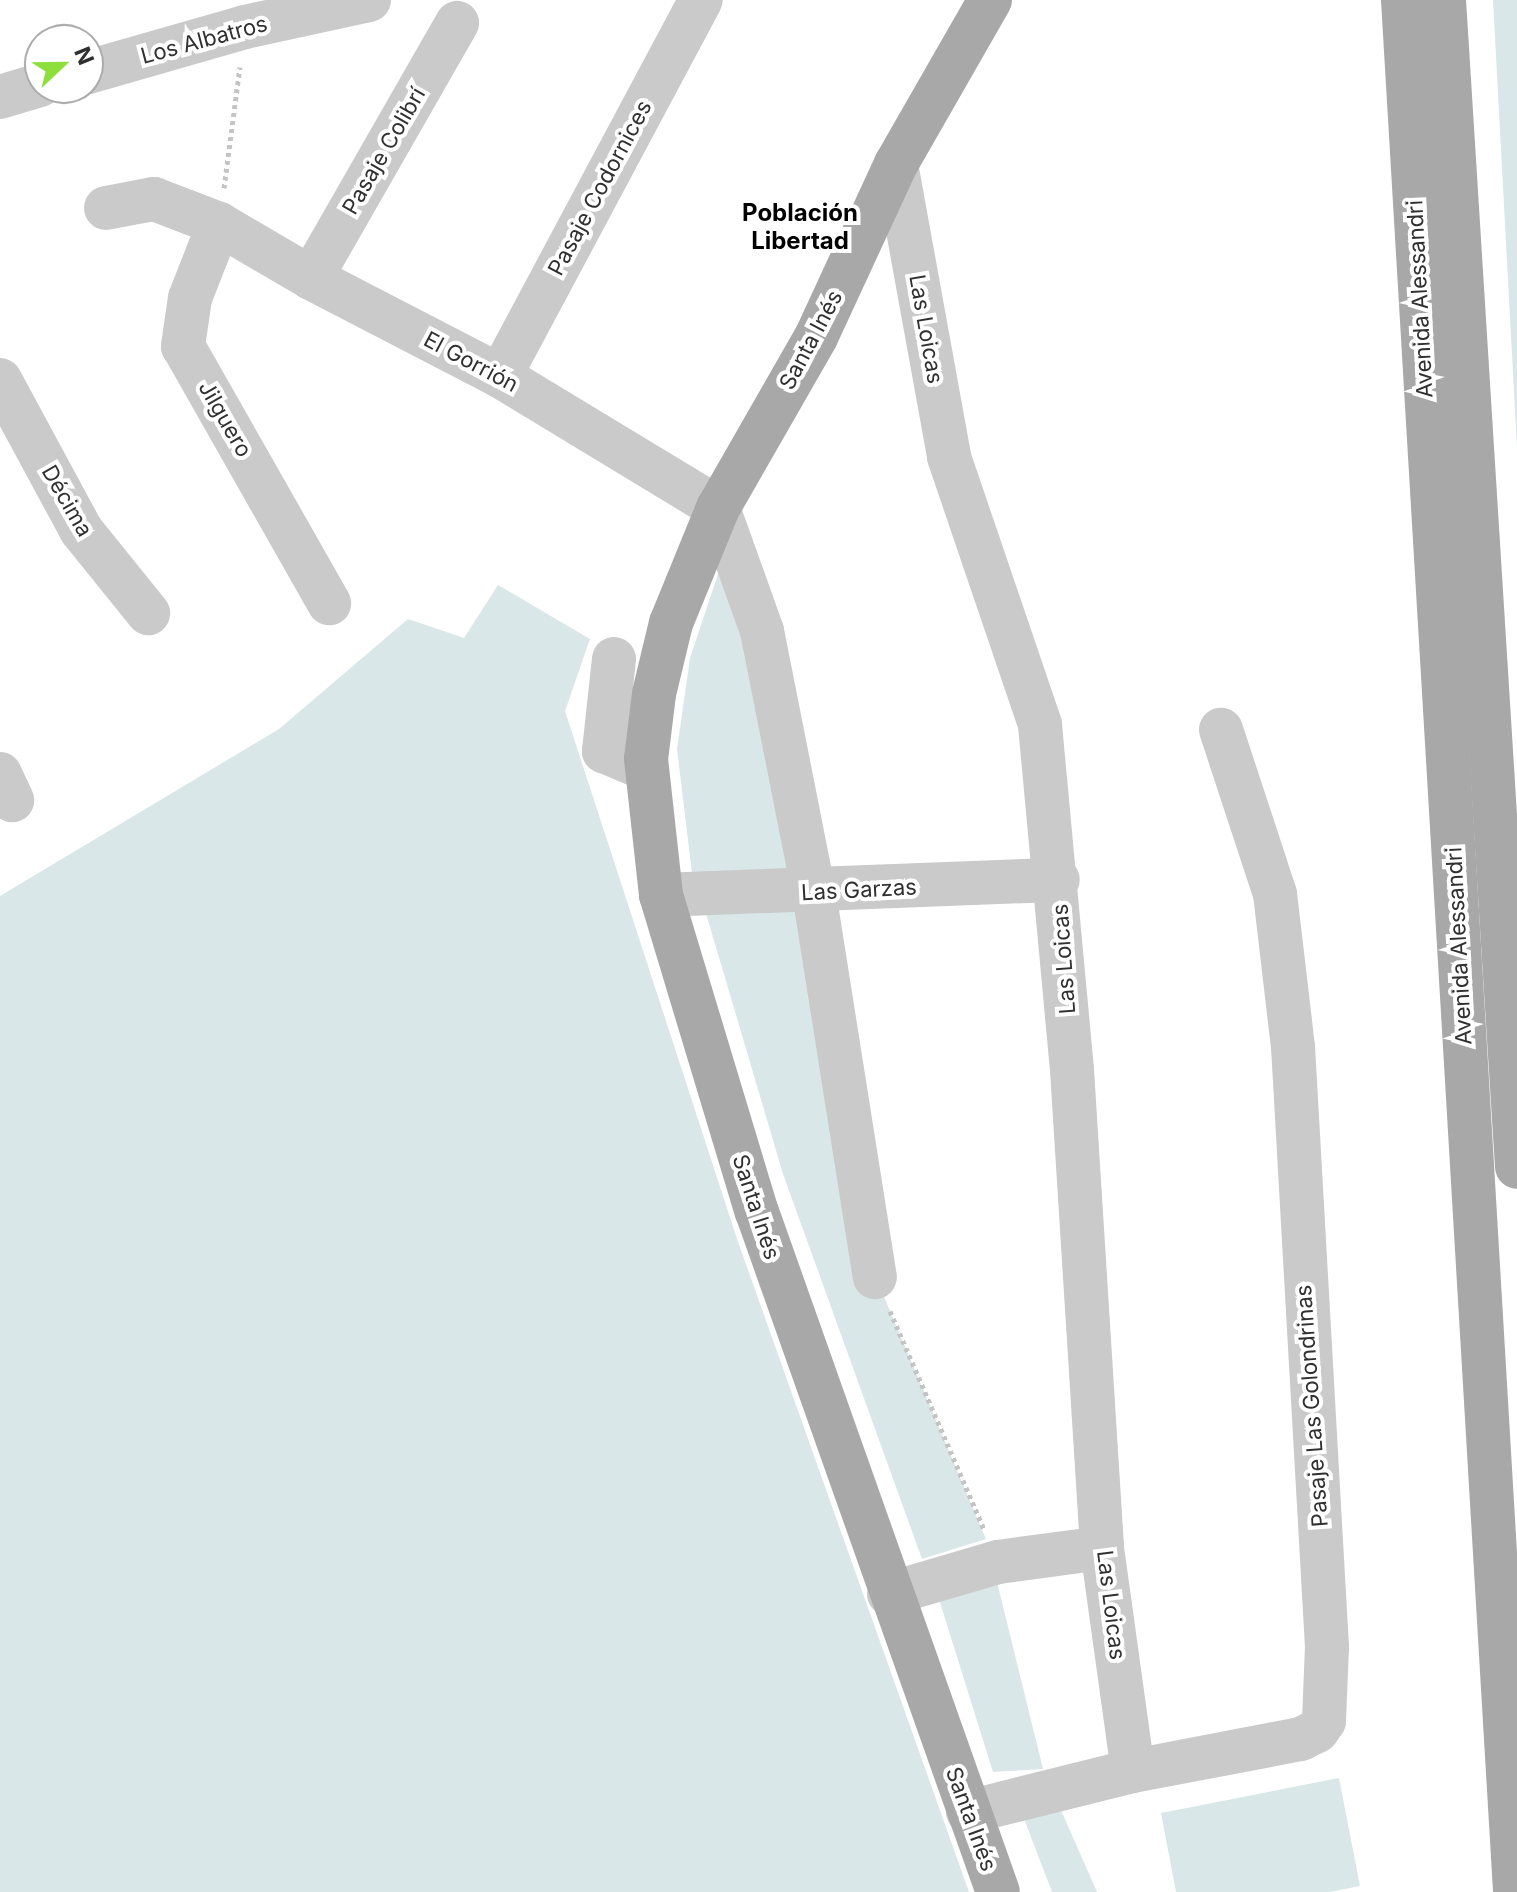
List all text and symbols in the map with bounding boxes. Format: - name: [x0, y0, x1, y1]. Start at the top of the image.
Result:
- street label: Los Albatros: [138, 10, 270, 70]
- north arrow: [24, 24, 104, 104]
- text: N: [69, 43, 100, 68]
- street label: Pasaje Colibrí: [337, 83, 431, 219]
- street label: Pasaje Codornices: [543, 96, 657, 280]
- district label: Población Libertad: [742, 199, 858, 255]
- street label: Avenida Alessandri: [1402, 199, 1438, 399]
- street label: Las Loicas: [903, 272, 949, 386]
- street label: Santa Inés: [774, 286, 848, 394]
- street label: El Gorrión: [419, 326, 523, 398]
- street label: Jilguero: [193, 376, 257, 462]
- street label: Décima: [36, 461, 98, 541]
- street label: Avenida Alessandri: [1441, 846, 1477, 1046]
- street label: Las Garzas: [801, 874, 917, 906]
- street label: Las Loicas: [1047, 903, 1081, 1015]
- street label: Santa Inés: [727, 1151, 785, 1263]
- street label: Pasaje Las Golondrinas: [1290, 1284, 1334, 1528]
- street label: Las Loicas: [1091, 1549, 1131, 1661]
- street label: Santa Inés: [940, 1763, 1002, 1875]

